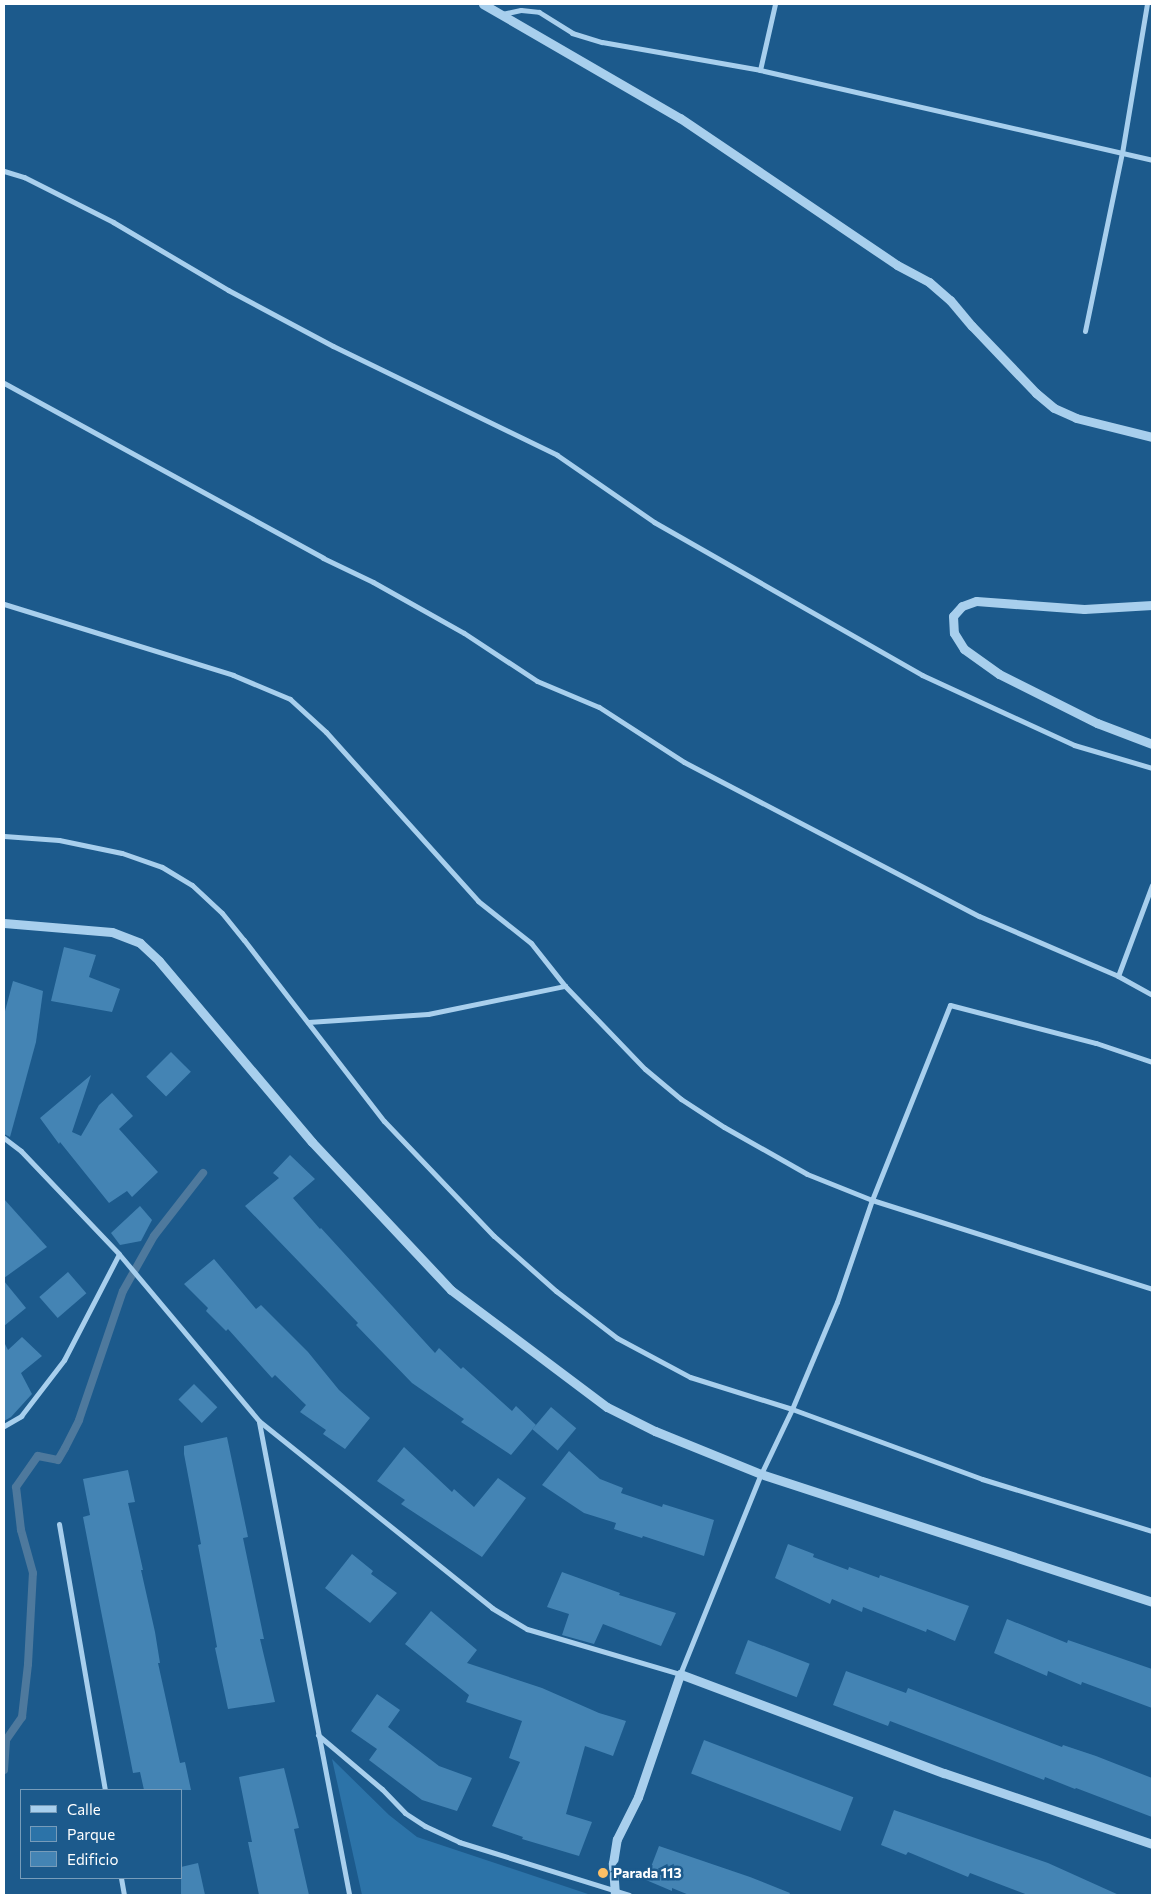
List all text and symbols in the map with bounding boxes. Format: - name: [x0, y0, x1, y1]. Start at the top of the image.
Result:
- legend: [20, 1789, 182, 1879]
- text: Calle: [67, 1800, 101, 1818]
- text: Parque: [67, 1825, 115, 1843]
- text: Edificio: [67, 1850, 118, 1868]
- place label: Parada 113: [613, 1865, 682, 1881]
- marker: Parada 113: [597, 1867, 609, 1879]

